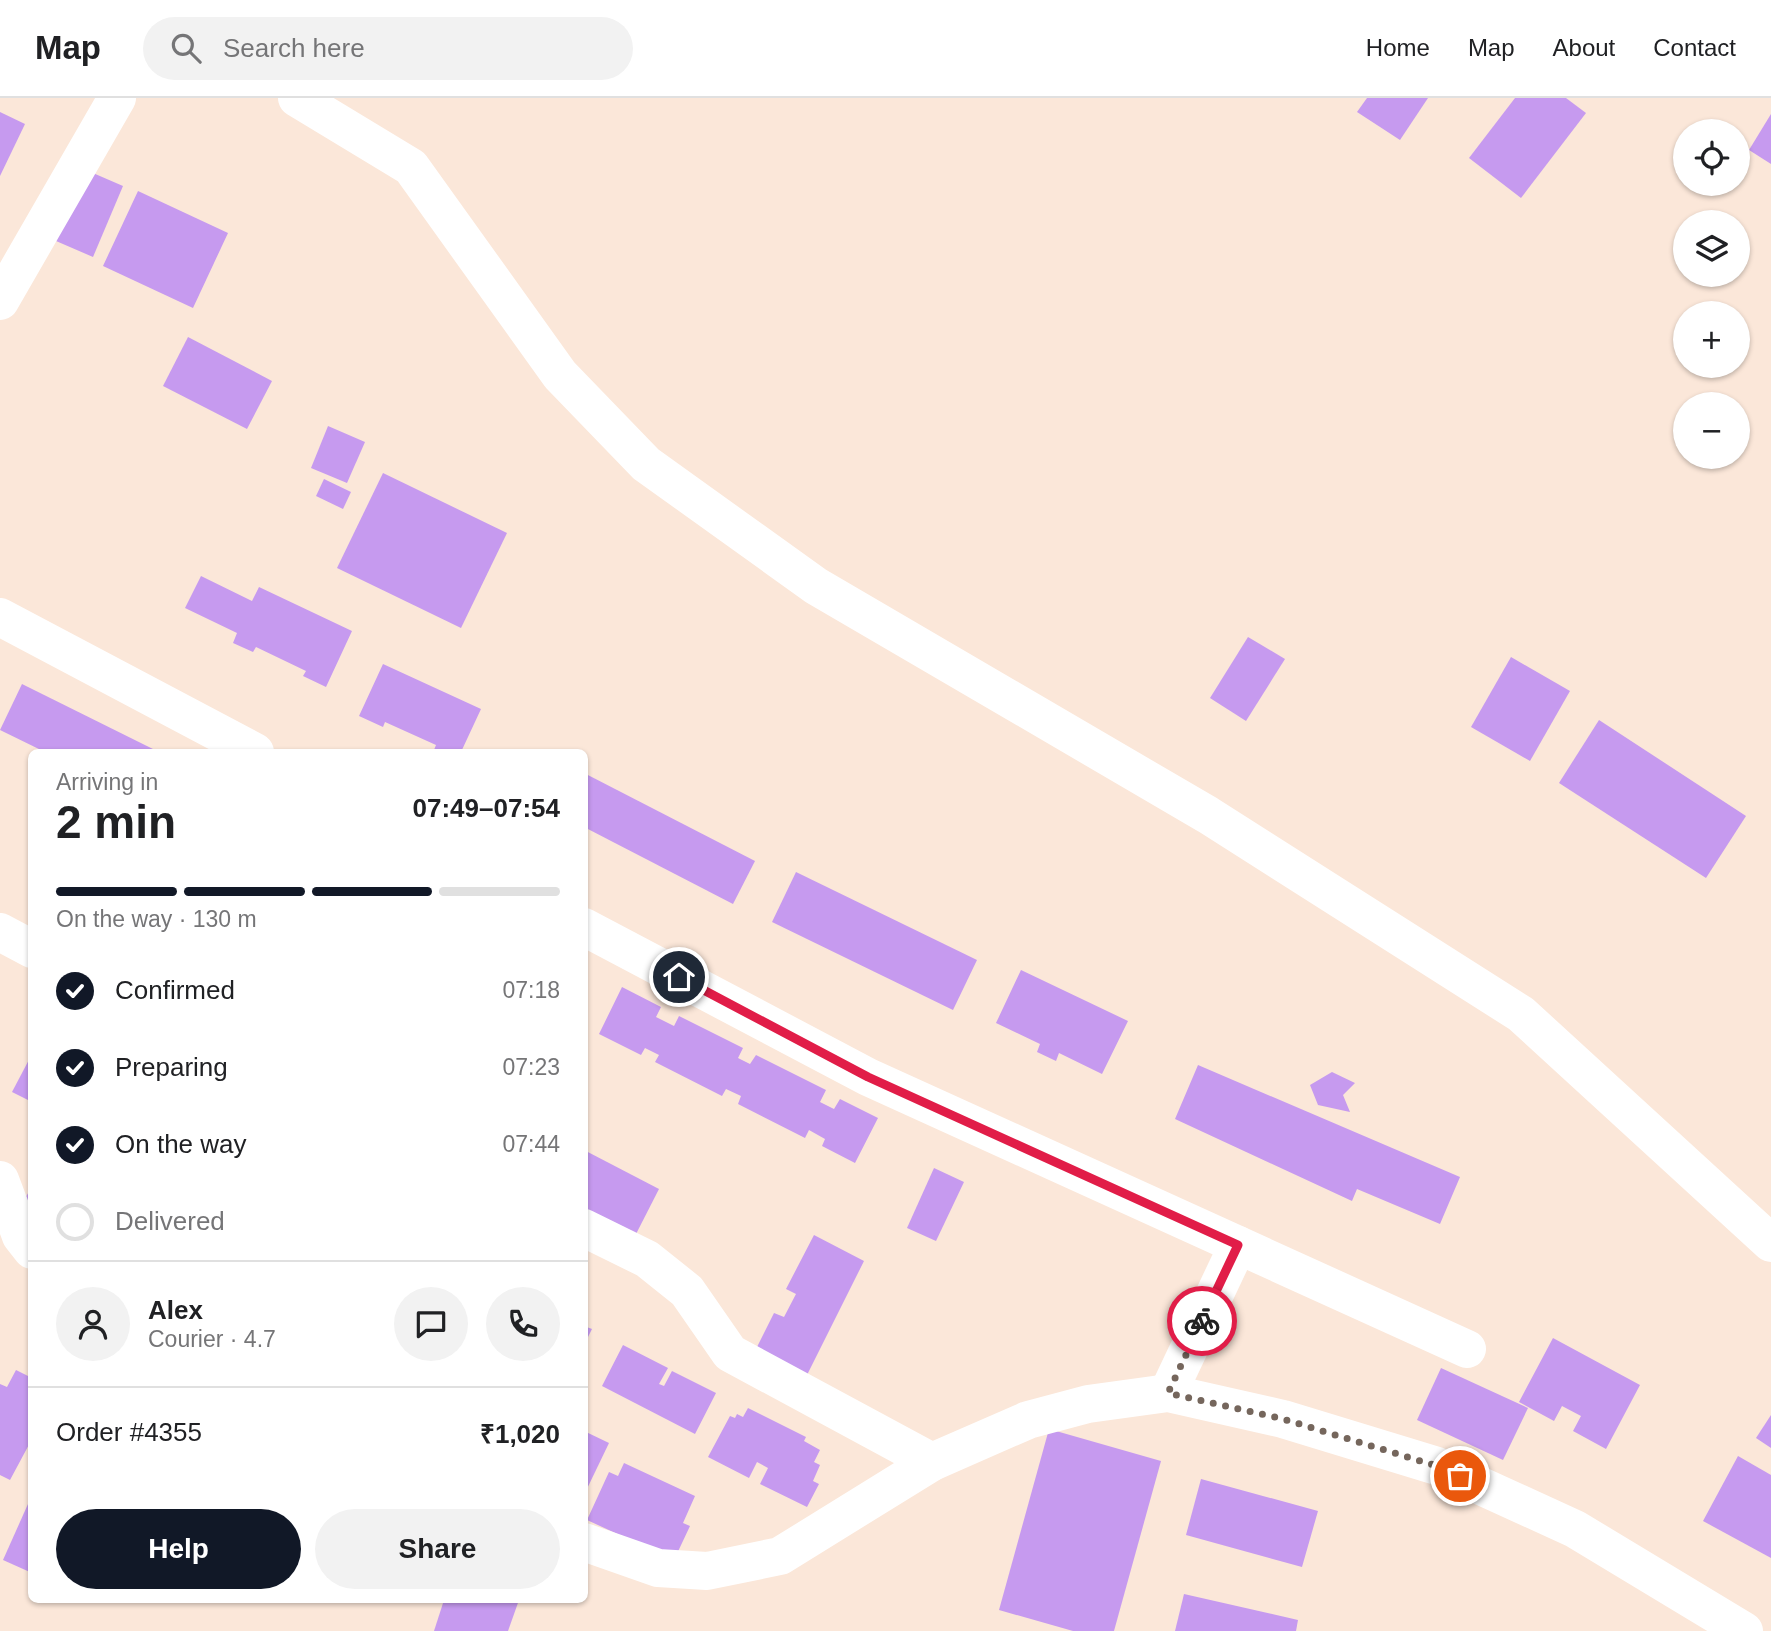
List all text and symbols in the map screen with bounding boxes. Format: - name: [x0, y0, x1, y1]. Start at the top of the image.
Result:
- search box: [143, 17, 633, 80]
- text: Map: [35, 29, 101, 66]
- icon: search: [167, 29, 205, 67]
- text: Search here: [223, 33, 365, 63]
- text: Home: [1366, 34, 1430, 61]
- text: Map: [1468, 34, 1515, 61]
- text: About: [1553, 34, 1615, 61]
- text: Contact: [1653, 34, 1736, 61]
- map controls: [1673, 119, 1750, 469]
- button: locate: [1673, 119, 1750, 196]
- button: layers: [1673, 210, 1750, 287]
- button: +: [1673, 301, 1750, 378]
- button: −: [1673, 392, 1750, 469]
- text: Arriving in: [56, 769, 158, 795]
- text: 07:49–07:54: [413, 793, 560, 823]
- text: 2 min: [56, 796, 176, 848]
- text: On the way · 130 m: [56, 906, 257, 932]
- pin: [649, 947, 709, 1007]
- icon: home: [660, 958, 698, 996]
- icon: check: [56, 972, 94, 1010]
- text: Confirmed: [115, 975, 235, 1005]
- text: 07:18: [502, 977, 560, 1003]
- icon: check: [56, 1049, 94, 1087]
- text: Preparing: [115, 1052, 228, 1082]
- text: 07:23: [502, 1054, 560, 1080]
- icon: check: [56, 1126, 94, 1164]
- text: On the way: [115, 1129, 247, 1159]
- text: 07:44: [502, 1131, 560, 1157]
- text: Delivered: [115, 1206, 225, 1236]
- courier: [1167, 1286, 1237, 1356]
- button: person: [56, 1287, 130, 1361]
- button: chat: [394, 1287, 468, 1361]
- button: phone: [486, 1287, 560, 1361]
- text: Alex: [148, 1295, 203, 1325]
- icon: bike: [1183, 1302, 1221, 1340]
- text: Courier · 4.7: [148, 1326, 276, 1352]
- text: Order #4355: [56, 1417, 202, 1447]
- text: ₹1,020: [480, 1419, 560, 1449]
- pin: [1430, 1446, 1490, 1506]
- icon: bag: [1441, 1457, 1479, 1495]
- button: Help: [56, 1509, 301, 1589]
- button: Share: [315, 1509, 560, 1589]

